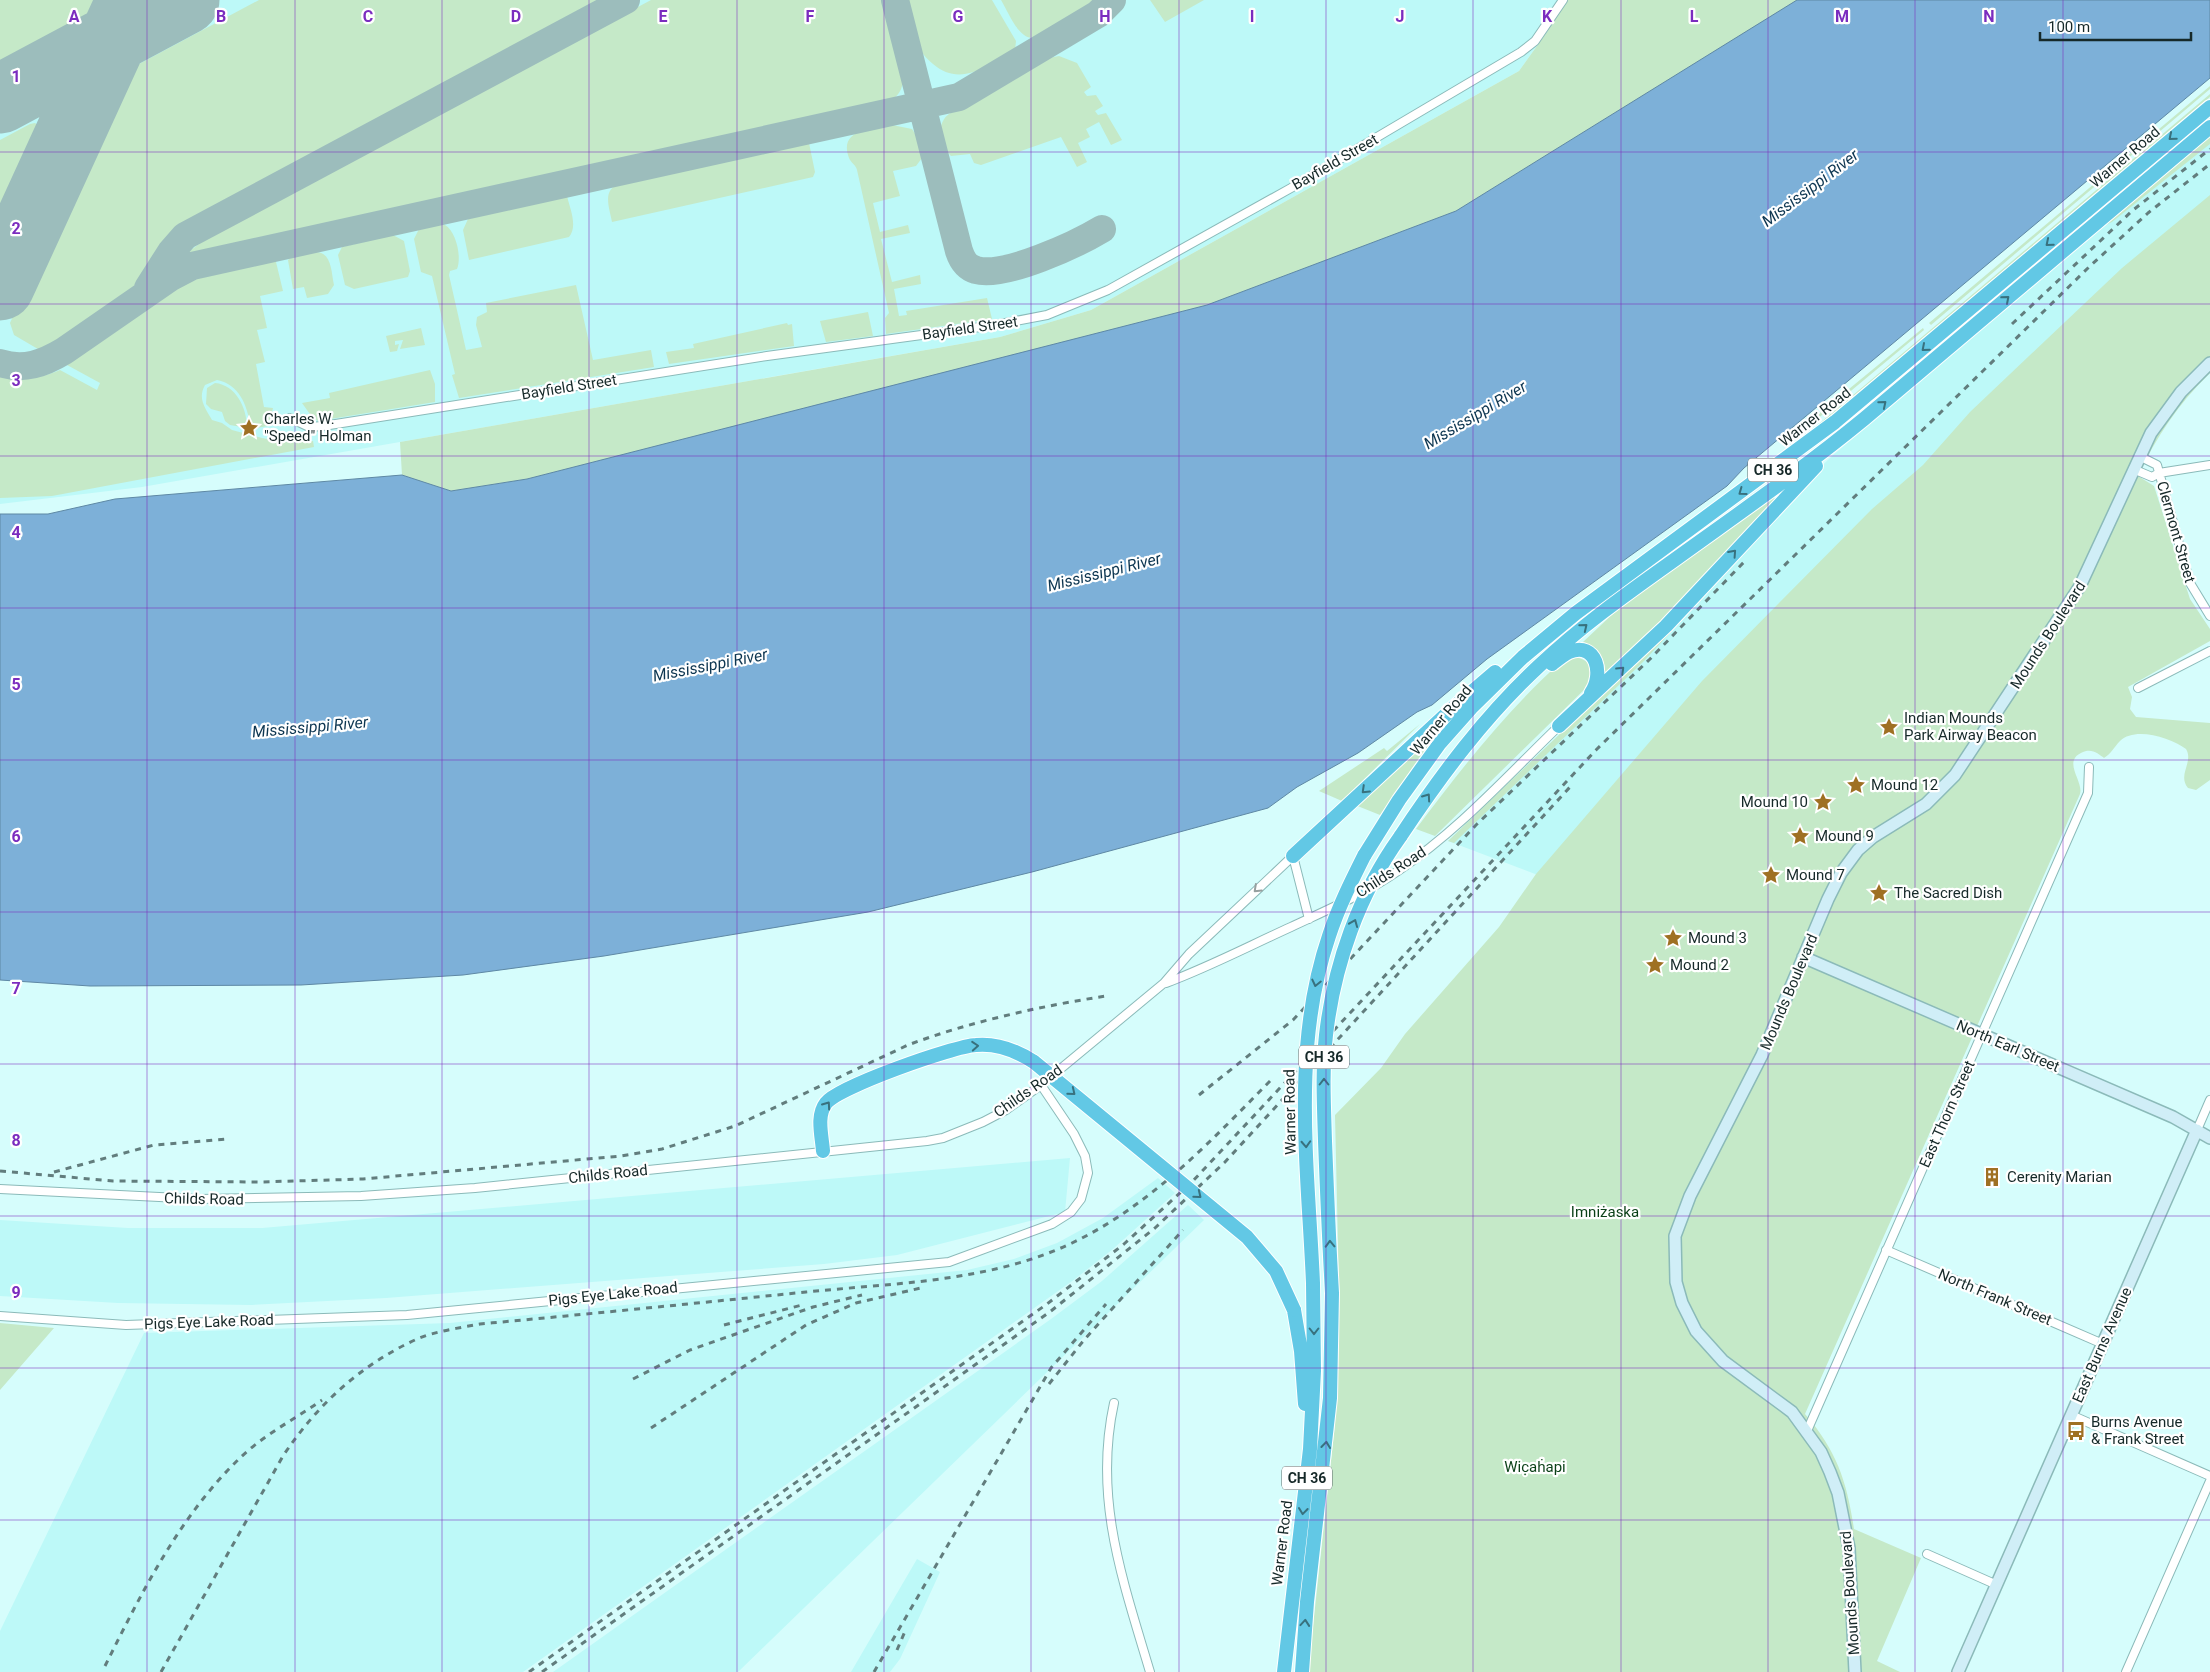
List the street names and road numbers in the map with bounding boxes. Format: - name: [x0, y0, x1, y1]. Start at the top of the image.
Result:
- street label: Warner Road: [2086, 123, 2164, 191]
- street label: Bayfield Street: [1289, 130, 1381, 194]
- street label: Bayfield Street: [921, 312, 1019, 344]
- street label: Bayfield Street: [520, 371, 618, 403]
- street label: Warner Road: [1776, 384, 1854, 450]
- road number: CH 36: [1748, 458, 1798, 482]
- street label: Clermont Street: [2153, 479, 2199, 585]
- street label: Mounds Boulevard: [2007, 578, 2089, 692]
- street label: Warner Road: [1407, 681, 1475, 759]
- street label: Childs Road: [1353, 843, 1429, 901]
- street label: Mounds Boulevard: [1756, 931, 1822, 1053]
- street label: North Earl Street: [1954, 1016, 2062, 1076]
- road number: CH 36: [1299, 1046, 1349, 1068]
- street label: East Thorn Street: [1915, 1058, 1979, 1170]
- street label: Childs Road: [990, 1061, 1066, 1121]
- street label: Warner Road: [1280, 1069, 1300, 1155]
- street label: Childs Road: [567, 1161, 649, 1187]
- street label: Childs Road: [164, 1189, 244, 1209]
- street label: North Frank Street: [1935, 1265, 2055, 1329]
- street label: Pigs Eye Lake Road: [548, 1278, 678, 1310]
- street label: East Burns Avenue: [2068, 1284, 2136, 1406]
- street label: Pigs Eye Lake Road: [144, 1311, 274, 1333]
- road number: CH 36: [1282, 1466, 1332, 1490]
- street label: Warner Road: [1268, 1499, 1296, 1587]
- street label: Mounds Boulevard: [1837, 1530, 1863, 1656]

